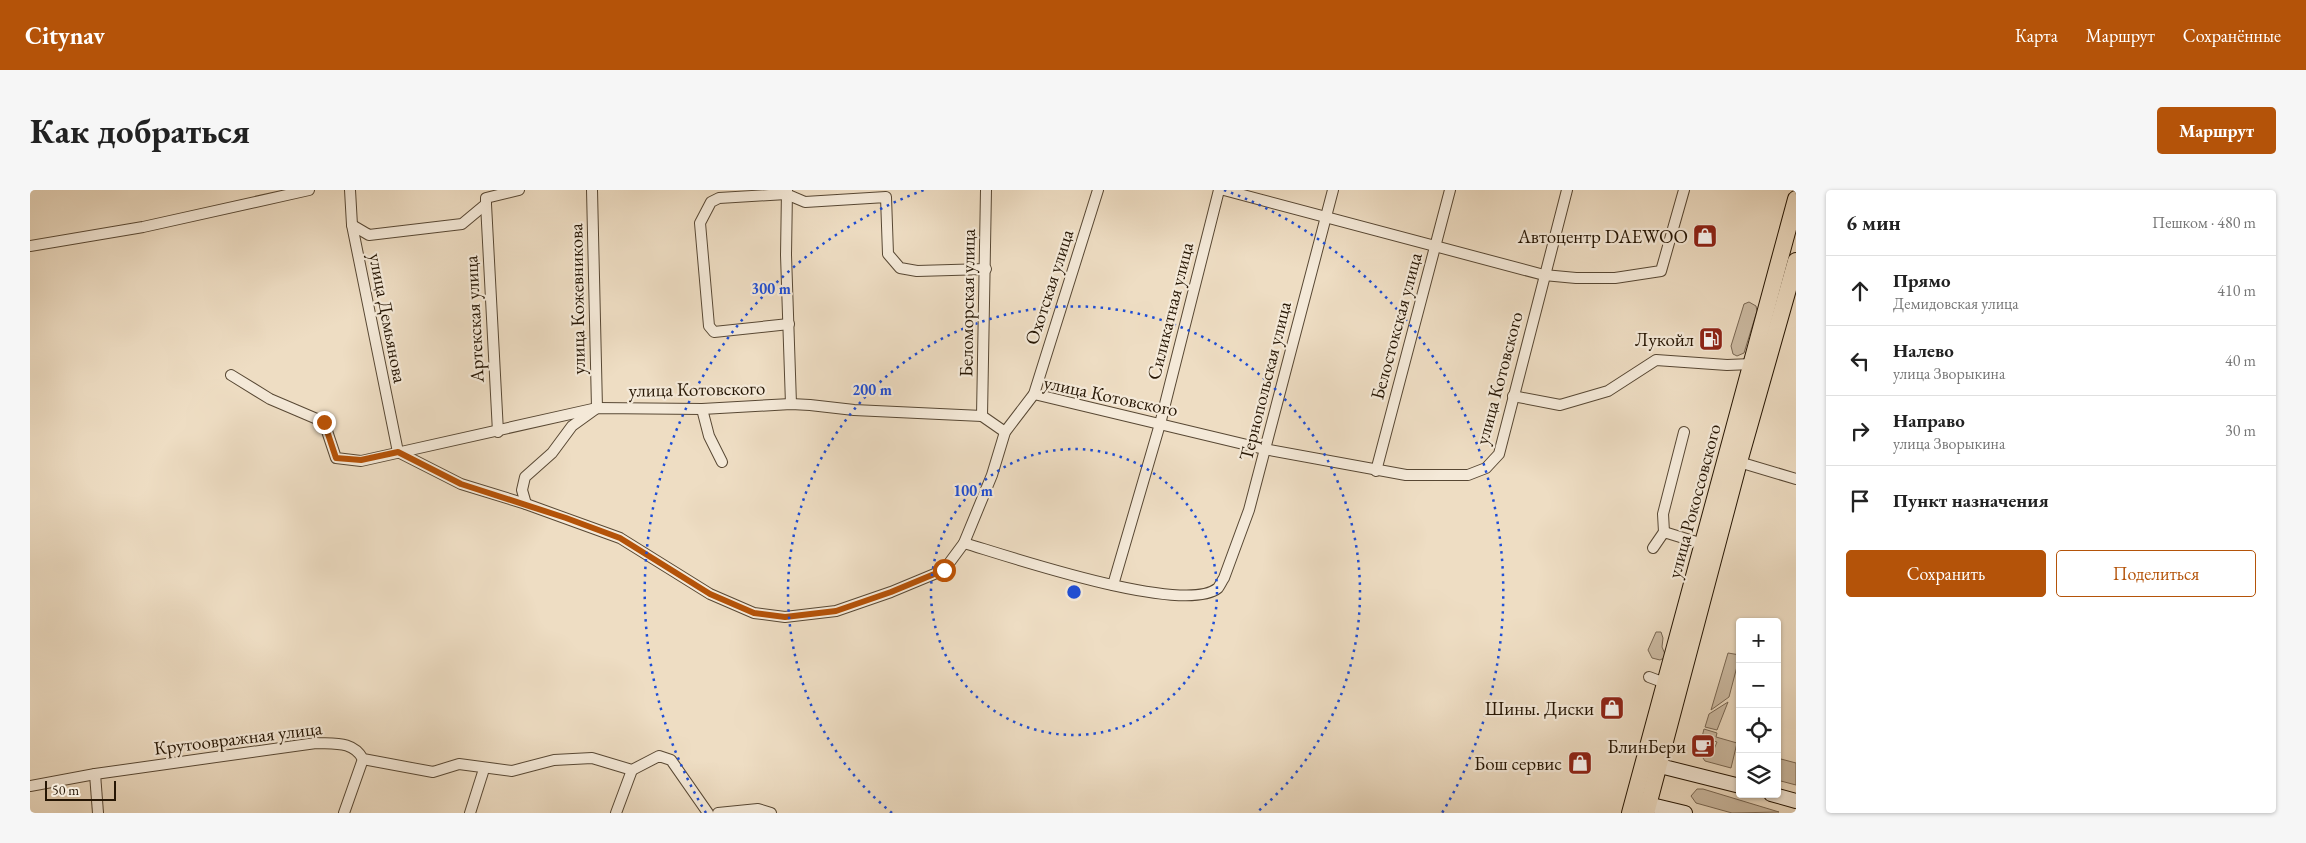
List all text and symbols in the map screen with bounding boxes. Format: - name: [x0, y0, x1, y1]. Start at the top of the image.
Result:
- text: Citynav: [25, 20, 105, 51]
- text: Карта: [2015, 24, 2058, 47]
- text: Маршрут: [2086, 24, 2155, 47]
- text: Сохранённые: [2183, 24, 2281, 47]
- button: Маршрут: [2157, 107, 2276, 154]
- text: Как добраться: [30, 108, 250, 153]
- text: 6 мин: [1846, 209, 1901, 236]
- text: Пешком · 480 m: [2152, 212, 2256, 233]
- street label: улица Кожевникова: [563, 223, 591, 375]
- shop icon: Автоцентр DAEWOO: [1692, 223, 1718, 249]
- place label: Автоцентр DAEWOO: [1517, 224, 1688, 249]
- street label: Охотская улица: [1019, 226, 1080, 348]
- street label: Беломорская улица: [953, 228, 981, 377]
- street label: Силикатная улица: [1141, 239, 1199, 382]
- street label: Белостокская улица: [1364, 249, 1428, 402]
- street label: улица Демьянова: [363, 251, 413, 386]
- street label: Артекская улица: [458, 254, 490, 384]
- text: Прямо: [1893, 268, 1951, 293]
- icon: ahead: [1846, 277, 1874, 305]
- text: 300 m: [751, 279, 791, 298]
- text: 410 m: [2217, 280, 2256, 301]
- text: Демидовская улица: [1893, 293, 2019, 314]
- street label: Тернопольская улица: [1233, 298, 1297, 463]
- street label: улица Котовского: [1469, 309, 1529, 447]
- fuel station icon: Лукойл: [1698, 326, 1724, 352]
- place label: Лукойл: [1635, 327, 1694, 352]
- text: Налево: [1893, 338, 1954, 363]
- icon: left: [1846, 347, 1874, 375]
- text: 40 m: [2225, 350, 2256, 371]
- text: улица Зворыкина: [1893, 363, 2005, 384]
- street label: улица Котовского: [1042, 370, 1180, 422]
- street label: улица Котовского: [628, 375, 766, 403]
- text: 200 m: [852, 380, 892, 399]
- text: Направо: [1893, 408, 1965, 433]
- route end: [313, 411, 336, 434]
- icon: right: [1846, 417, 1874, 445]
- text: 30 m: [2225, 420, 2256, 441]
- street label: улица Рокоссовского: [1661, 421, 1727, 581]
- text: улица Зворыкина: [1893, 433, 2005, 454]
- text: 100 m: [953, 481, 993, 500]
- icon: arrive: [1846, 487, 1874, 515]
- text: Пункт назначения: [1893, 488, 2049, 513]
- button: Сохранить: [1846, 550, 2046, 597]
- button: Поделиться: [2056, 550, 2256, 597]
- route start: [933, 559, 956, 582]
- centre of rings: [1065, 583, 1083, 601]
- map controls: [1736, 618, 1781, 798]
- button: +: [1736, 618, 1781, 663]
- button: −: [1736, 663, 1781, 708]
- shop icon: Шины. Диски: [1599, 695, 1625, 721]
- place label: Шины. Диски: [1485, 696, 1594, 721]
- button: locate: [1736, 708, 1781, 753]
- street label: Крутоовражная улица: [153, 715, 324, 761]
- cafe icon: БлинБери: [1690, 733, 1716, 759]
- place label: БлинБери: [1607, 734, 1686, 759]
- shop icon: Бош сервис: [1567, 750, 1593, 776]
- place label: Бош сервис: [1474, 751, 1562, 776]
- button: layers: [1736, 753, 1781, 798]
- scale bar: [45, 778, 116, 801]
- text: 50 m: [52, 781, 79, 799]

